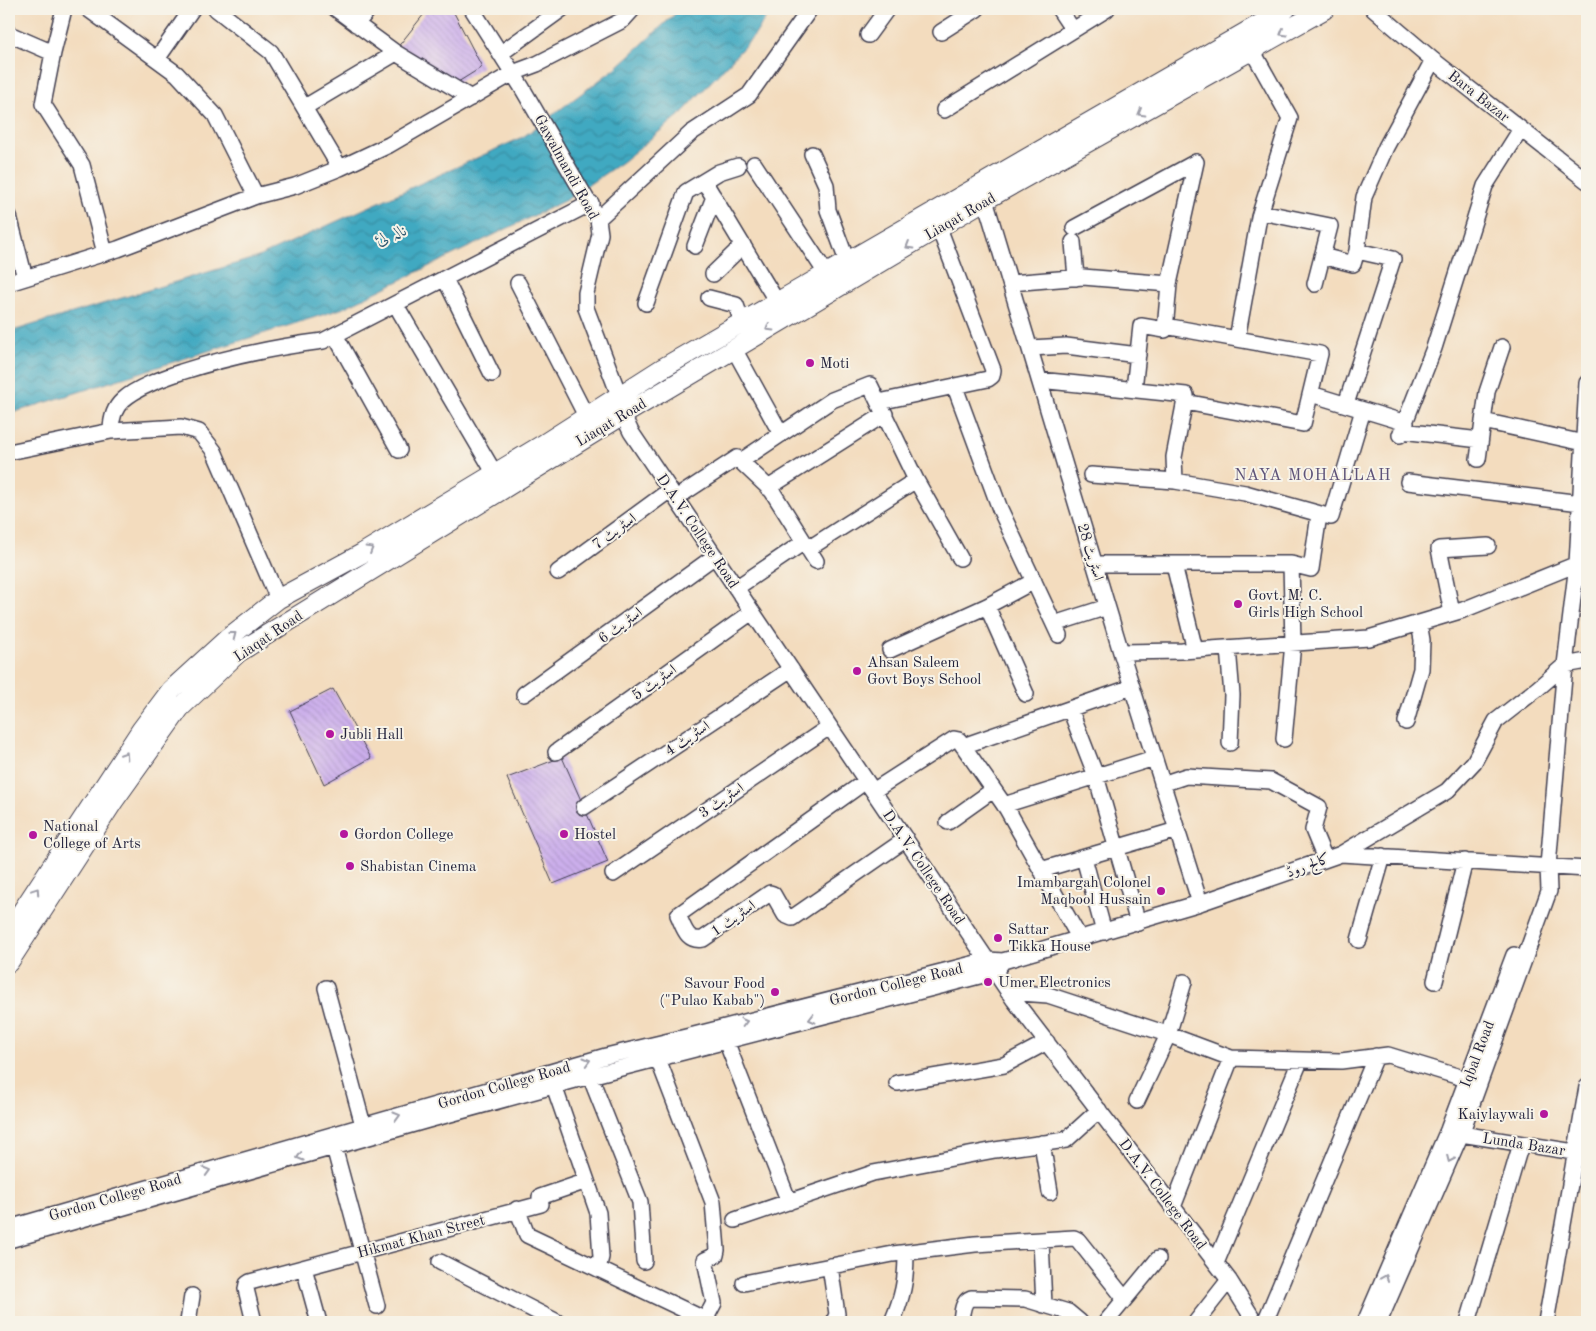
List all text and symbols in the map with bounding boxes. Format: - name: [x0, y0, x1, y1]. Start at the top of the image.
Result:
- one-way arrow: [1279, 26, 1288, 36]
- street label: Bara Bazar: [1445, 69, 1512, 126]
- one-way arrow: [1138, 107, 1147, 117]
- street label: Gawalmandi Road: [531, 113, 601, 223]
- street label: Liaqat Road: [923, 191, 999, 244]
- water label: نالہ لئ: [372, 223, 409, 249]
- one-way arrow: [906, 239, 915, 249]
- one-way arrow: [766, 322, 775, 332]
- marker: Moti: [804, 357, 816, 369]
- place label: Moti: [820, 357, 849, 372]
- street label: Liaqat Road: [574, 396, 650, 450]
- district label: NAYA MOHALLAH: [1234, 468, 1392, 484]
- street label: D.A.V. College Road: [653, 472, 741, 592]
- street label: اسٹریٹ 7: [590, 511, 640, 554]
- street label: اسٹریٹ 28: [1073, 522, 1105, 583]
- one-way arrow: [365, 546, 374, 556]
- place label: Govt. M. C. Girls High School: [1248, 589, 1363, 621]
- marker: Govt. M. C. Girls High School: [1232, 598, 1244, 610]
- street label: اسٹریٹ 6: [596, 605, 646, 648]
- street label: Liaqat Road: [232, 609, 306, 666]
- one-way arrow: [227, 631, 236, 640]
- place label: Ahsan Saleem Govt Boys School: [867, 656, 981, 688]
- street label: اسٹریٹ 5: [630, 663, 680, 705]
- marker: Ahsan Saleem Govt Boys School: [851, 665, 863, 677]
- street label: اسٹریٹ 4: [663, 719, 713, 760]
- marker: Jubli Hall: [324, 728, 336, 740]
- place label: Jubli Hall: [340, 728, 403, 743]
- one-way arrow: [119, 751, 128, 761]
- street label: اسٹریٹ 3: [697, 781, 747, 822]
- street label: D.A.V. College Road: [879, 808, 967, 928]
- place label: National College of Arts: [43, 820, 141, 852]
- marker: Gordon College: [338, 828, 350, 840]
- place label: Gordon College: [354, 828, 454, 843]
- marker: Hostel: [558, 828, 570, 840]
- place label: Hostel: [574, 828, 616, 843]
- marker: National College of Arts: [27, 829, 39, 841]
- street label: کالج روڈ: [1284, 850, 1334, 886]
- marker: Shabistan Cinema: [344, 860, 356, 872]
- place label: Shabistan Cinema: [360, 860, 477, 875]
- place label: Imambargah Colonel Maqbool Hussain: [1017, 876, 1151, 908]
- marker: Imambargah Colonel Maqbool Hussain: [1155, 885, 1167, 897]
- one-way arrow: [30, 887, 39, 897]
- street label: اسٹریٹ 1: [709, 899, 759, 941]
- place label: Sattar Tikka House: [1008, 923, 1091, 955]
- marker: Sattar Tikka House: [992, 932, 1004, 944]
- street label: Gordon College Road: [828, 962, 965, 1009]
- marker: Umer Electronics: [982, 976, 994, 988]
- place label: Umer Electronics: [998, 976, 1111, 991]
- place label: Savour Food ("Pulao Kabab"): [659, 977, 765, 1009]
- marker: Savour Food ("Pulao Kabab"): [769, 986, 781, 998]
- one-way arrow: [808, 1013, 816, 1024]
- one-way arrow: [740, 1017, 749, 1028]
- street label: Iqbal Road: [1459, 1019, 1498, 1090]
- one-way arrow: [582, 1057, 590, 1067]
- street label: Gordon College Road: [436, 1060, 573, 1113]
- place label: Kaiylaywali: [1457, 1108, 1534, 1123]
- marker: Kaiylaywali: [1538, 1108, 1550, 1120]
- one-way arrow: [392, 1111, 401, 1122]
- street label: Lunda Bazar: [1481, 1132, 1566, 1159]
- street label: D.A.V. College Road: [1115, 1137, 1208, 1253]
- one-way arrow: [297, 1151, 305, 1161]
- one-way arrow: [1445, 1154, 1456, 1163]
- one-way arrow: [202, 1166, 211, 1176]
- street label: Gordon College Road: [47, 1172, 184, 1225]
- street label: Hikmat Khan Street: [356, 1213, 487, 1262]
- one-way arrow: [1379, 1274, 1389, 1282]

